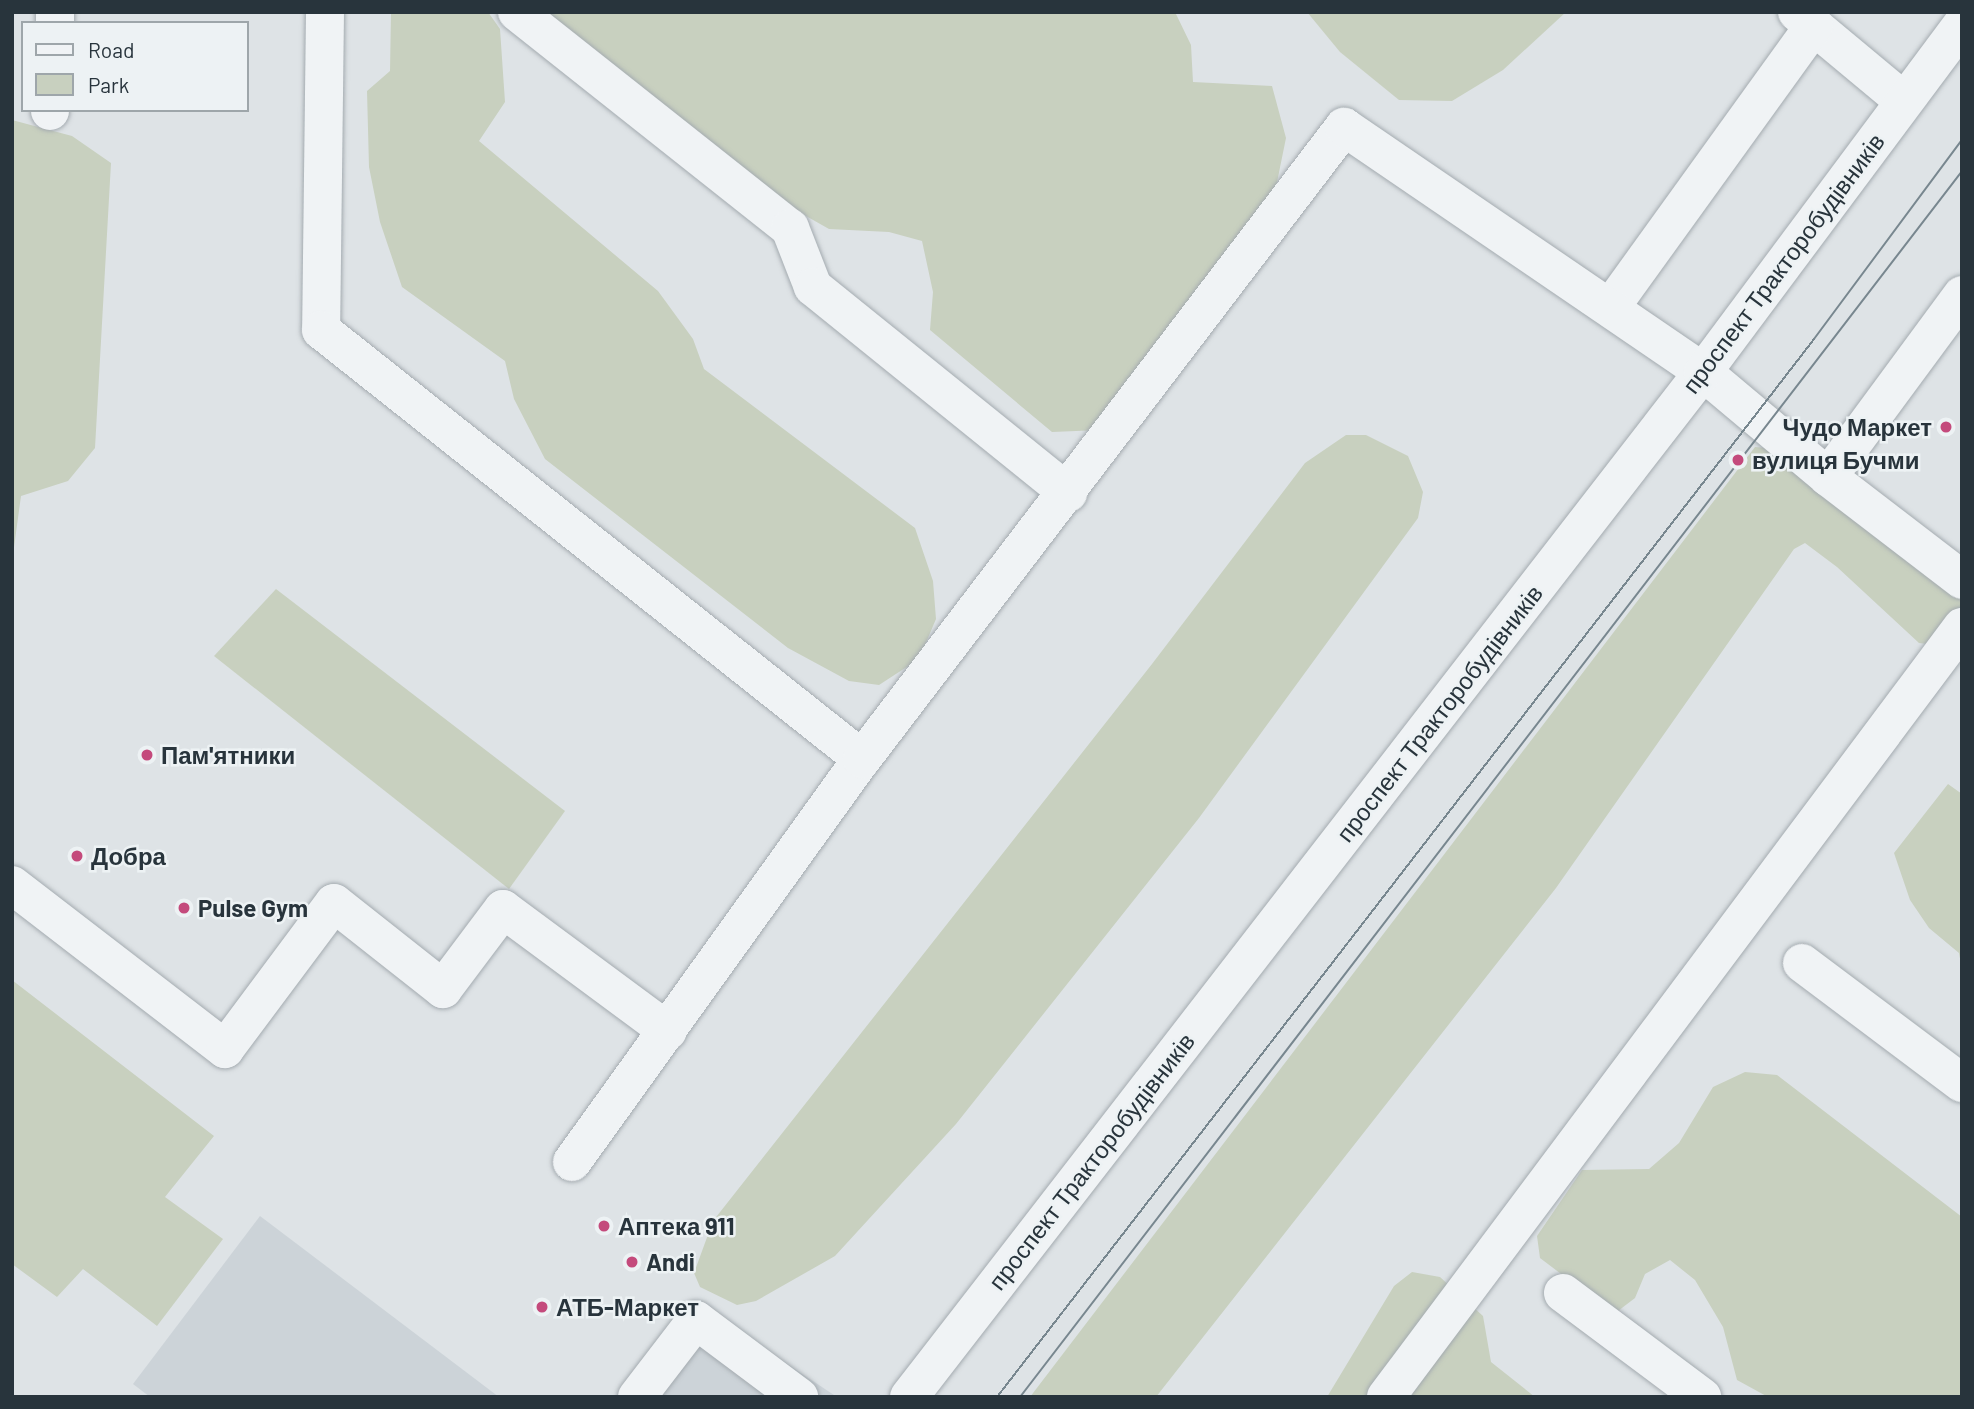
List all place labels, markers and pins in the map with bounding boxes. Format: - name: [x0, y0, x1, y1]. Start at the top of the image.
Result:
- place label: Чудо Маркет: [1783, 413, 1932, 441]
- marker: Чудо Маркет: [1938, 419, 1954, 435]
- place label: вулиця Бучми: [1752, 446, 1919, 474]
- marker: вулиця Бучми: [1730, 452, 1746, 468]
- place label: Пам'ятники: [161, 741, 295, 769]
- marker: Пам'ятники: [139, 747, 155, 763]
- place label: Добра: [91, 842, 166, 870]
- marker: Добра: [69, 848, 85, 864]
- place label: Pulse Gym: [198, 894, 308, 922]
- marker: Pulse Gym: [176, 900, 192, 916]
- place label: Аптека 911: [618, 1212, 735, 1240]
- marker: Аптека 911: [596, 1218, 612, 1234]
- place label: Andi: [646, 1248, 695, 1276]
- marker: Andi: [624, 1254, 640, 1270]
- place label: АТБ-Маркет: [556, 1293, 699, 1321]
- marker: АТБ-Маркет: [534, 1299, 550, 1315]

